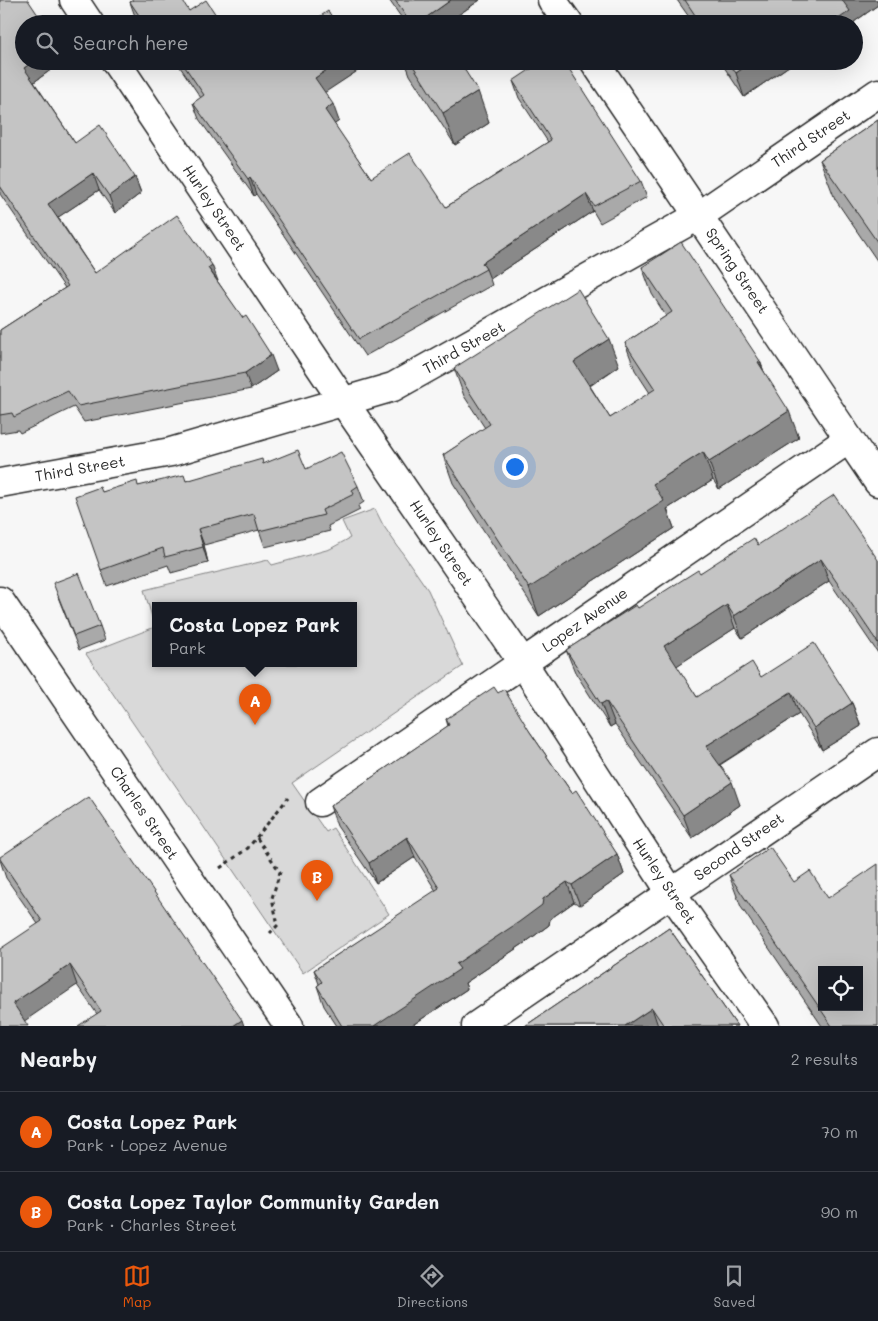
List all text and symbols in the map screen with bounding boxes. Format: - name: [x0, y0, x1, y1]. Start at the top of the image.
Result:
- search box: [15, 15, 863, 70]
- icon: search: [33, 29, 61, 57]
- text: Search here: [73, 30, 189, 55]
- street label: Third Street: [767, 104, 854, 172]
- street label: Hurley Street: [179, 160, 251, 254]
- street label: Spring Street: [702, 224, 774, 317]
- street label: Third Street: [419, 316, 508, 378]
- street label: Third Street: [33, 450, 126, 486]
- your location: [502, 454, 528, 480]
- street label: Hurley Street: [406, 495, 478, 589]
- street label: Lopez Avenue: [538, 582, 631, 656]
- popup: [152, 602, 357, 667]
- text: Costa Lopez Park: [169, 612, 340, 637]
- text: Park: [169, 637, 206, 658]
- pin: A: [239, 684, 271, 725]
- street label: Charles Street: [106, 762, 184, 863]
- street label: Second Street: [689, 808, 788, 885]
- street label: Hurley Street: [629, 833, 701, 927]
- pin: B: [301, 860, 333, 901]
- map controls: [818, 966, 863, 1011]
- button: locate: [818, 966, 863, 1011]
- text: Nearby: [20, 1045, 97, 1072]
- text: 2 results: [791, 1048, 858, 1069]
- text: Costa Lopez Park: [67, 1109, 237, 1134]
- text: A: [30, 1121, 42, 1142]
- text: 70 m: [821, 1121, 858, 1142]
- text: Park · Lopez Avenue: [67, 1134, 228, 1155]
- text: Costa Lopez Taylor Community Garden: [67, 1189, 439, 1214]
- text: B: [31, 1201, 41, 1222]
- text: 90 m: [821, 1201, 858, 1222]
- text: Park · Charles Street: [67, 1214, 237, 1235]
- tab: Map: [123, 1262, 151, 1311]
- tab: Directions: [397, 1262, 468, 1311]
- tab: Saved: [714, 1262, 755, 1311]

